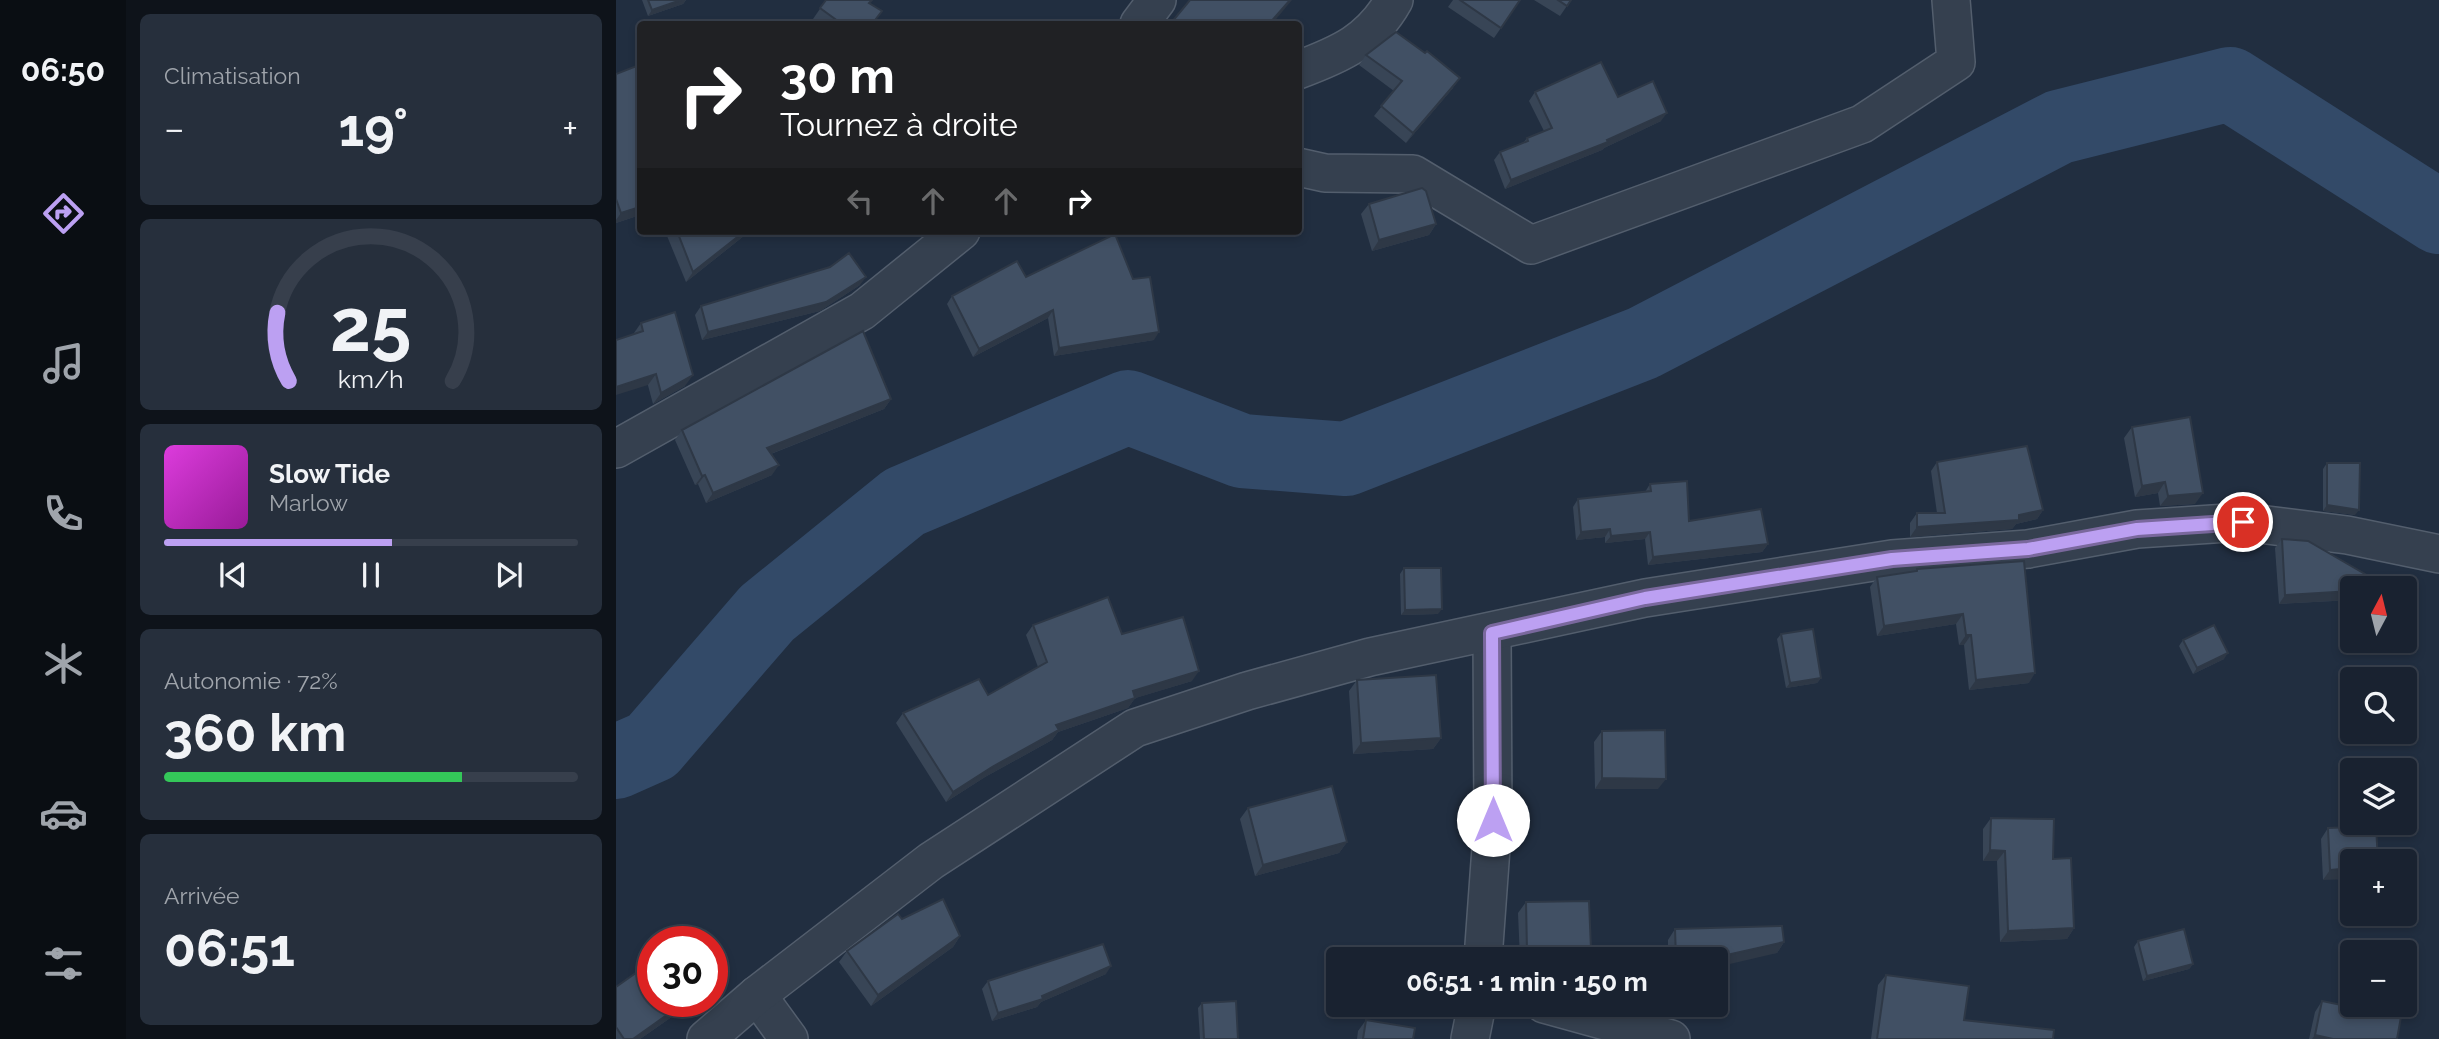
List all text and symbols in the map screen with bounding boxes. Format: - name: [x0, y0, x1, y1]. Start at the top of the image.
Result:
- text: 30 m: [780, 47, 895, 104]
- icon: right: [665, 49, 756, 140]
- text: 06:50: [21, 51, 105, 88]
- text: Climatisation: [164, 62, 301, 89]
- text: 19°: [339, 97, 408, 158]
- text: −: [164, 106, 184, 151]
- text: +: [562, 106, 578, 151]
- text: Tournez à droite: [780, 106, 1018, 143]
- icon: left: [841, 182, 879, 220]
- icon: ahead: [914, 182, 952, 220]
- icon: ahead: [987, 182, 1025, 220]
- icon: right: [1060, 182, 1098, 220]
- icon: directions: [39, 189, 88, 238]
- text: 25: [330, 283, 412, 368]
- icon: music: [39, 339, 88, 388]
- text: km/h: [338, 363, 404, 393]
- text: Slow Tide: [269, 459, 390, 489]
- icon: phone: [39, 489, 88, 538]
- text: Marlow: [269, 489, 348, 516]
- pin: [2213, 492, 2273, 552]
- icon: arrive: [2224, 503, 2262, 541]
- icon: previous: [214, 556, 252, 594]
- icon: pause: [352, 556, 390, 594]
- icon: next: [490, 556, 528, 594]
- north arrow: [2340, 576, 2417, 653]
- map controls: [2340, 576, 2417, 1017]
- icon: climate: [39, 639, 88, 688]
- text: Autonomie · 72%: [164, 667, 338, 694]
- button: search: [2340, 667, 2417, 744]
- text: 360 km: [164, 702, 346, 763]
- button: layers: [2340, 758, 2417, 835]
- position arrow: [1456, 783, 1530, 857]
- icon: car: [39, 789, 88, 838]
- button: +: [2340, 849, 2417, 926]
- text: Arrivée: [164, 882, 240, 909]
- text: 06:51: [164, 917, 295, 978]
- speed limit sign: 30: [637, 926, 728, 1017]
- icon: filters: [39, 939, 88, 988]
- button: −: [2340, 940, 2417, 1017]
- text: 06:51 · 1 min · 150 m: [1406, 967, 1648, 997]

